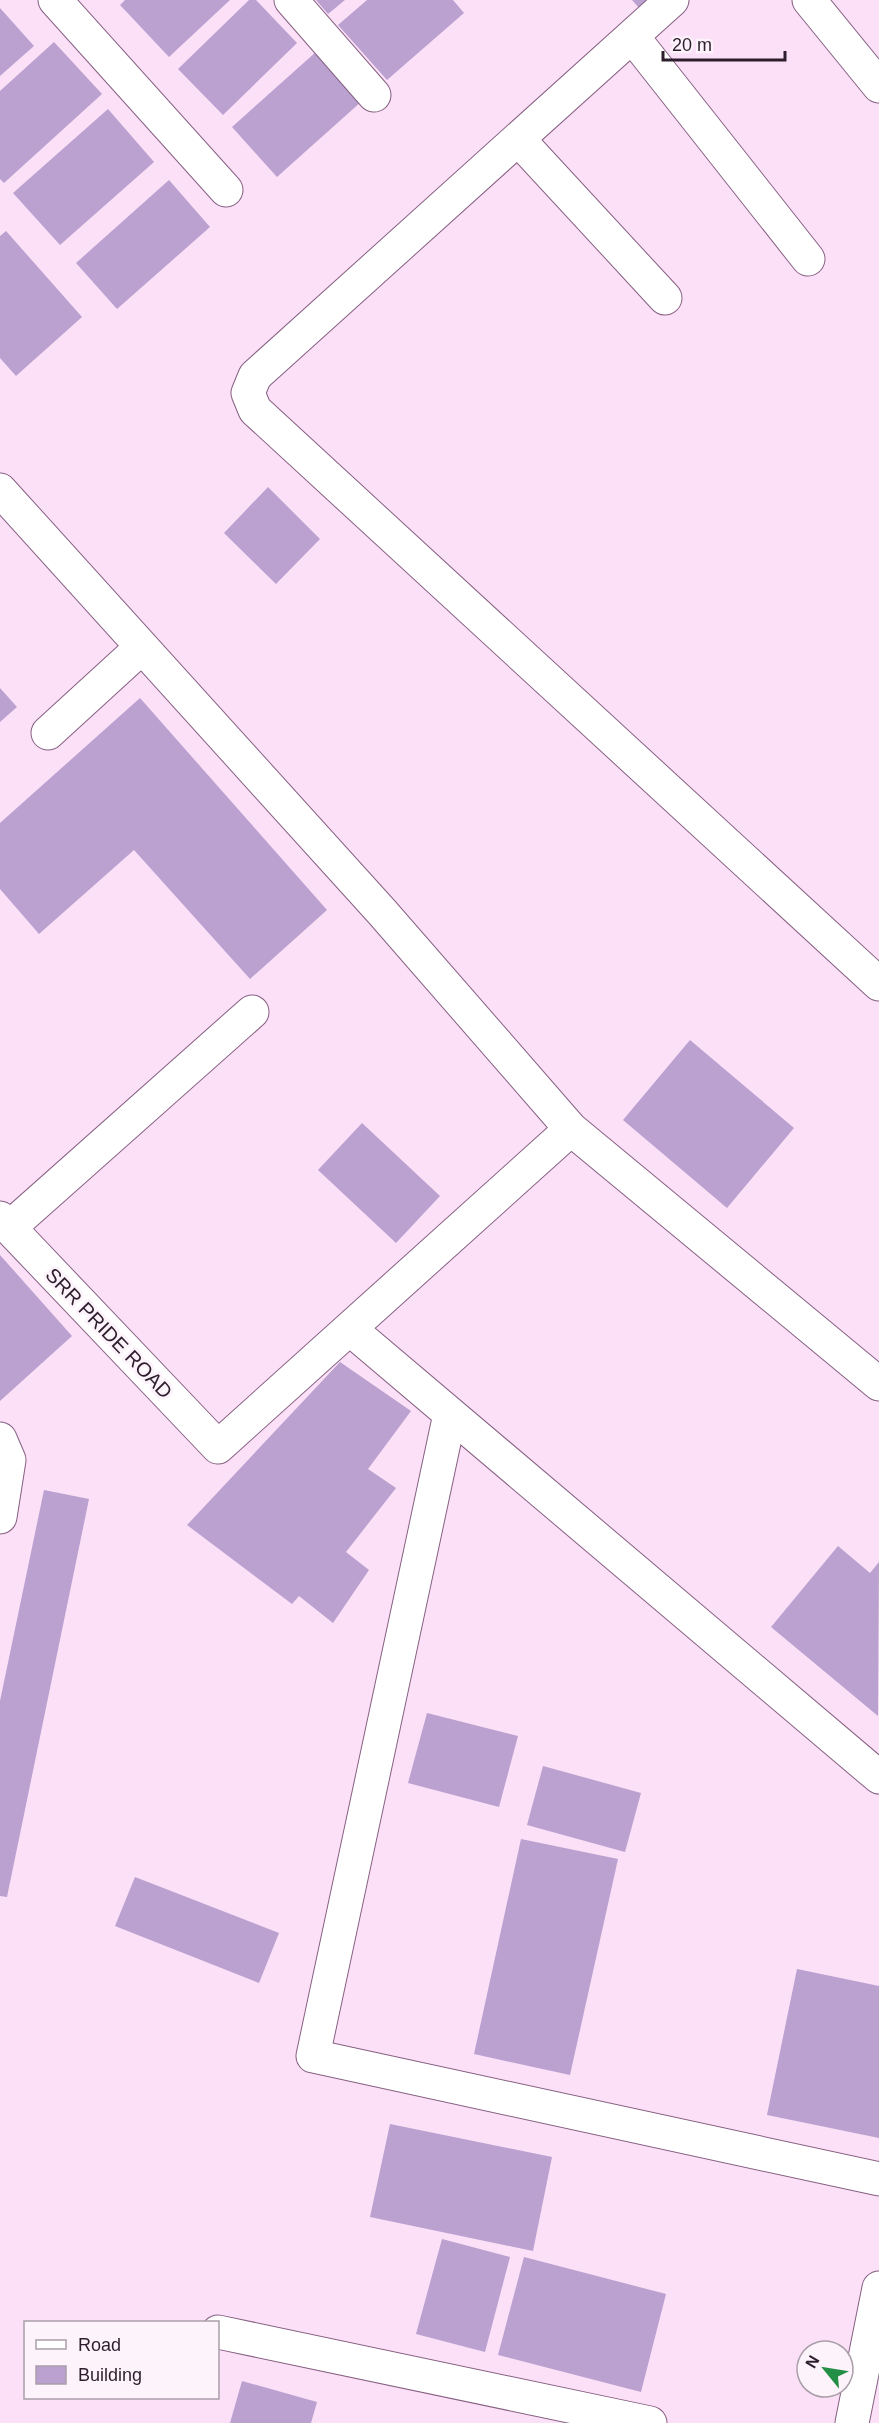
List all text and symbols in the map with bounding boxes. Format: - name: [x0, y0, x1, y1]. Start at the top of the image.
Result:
- scale bar: [663, 24, 784, 62]
- text: 20 m: [672, 35, 712, 55]
- street label: SRR PRIDE ROAD: [41, 1263, 177, 1403]
- legend: [24, 2321, 219, 2399]
- text: Road: [78, 2335, 121, 2355]
- north arrow: [795, 2339, 855, 2399]
- text: N: [802, 2352, 823, 2371]
- text: Building: [78, 2365, 142, 2385]

